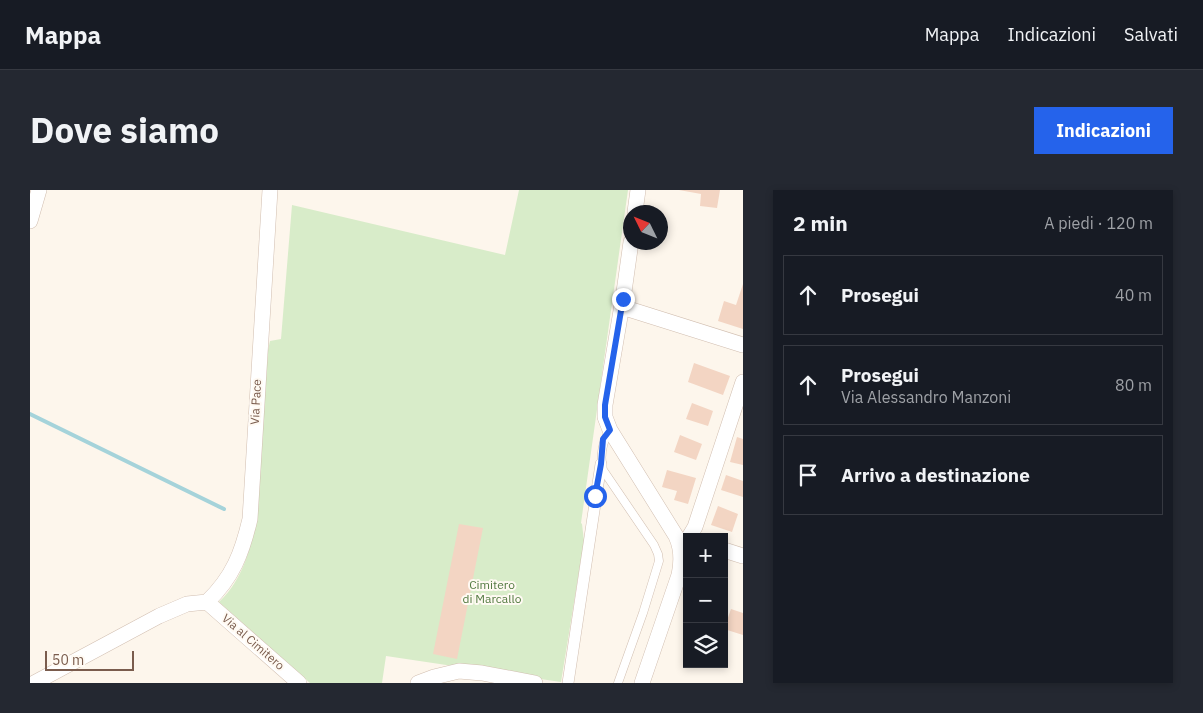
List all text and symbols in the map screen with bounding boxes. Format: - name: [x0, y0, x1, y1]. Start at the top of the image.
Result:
- text: Mappa: [25, 19, 101, 51]
- text: Mappa: [925, 23, 979, 46]
- text: Indicazioni: [1007, 23, 1096, 46]
- text: Salvati: [1124, 23, 1178, 46]
- text: Dove siamo: [30, 107, 219, 153]
- button: Indicazioni: [1034, 107, 1173, 154]
- north arrow: [623, 205, 668, 250]
- text: 2 min: [793, 209, 848, 237]
- text: A piedi · 120 m: [1044, 213, 1153, 233]
- icon: ahead: [794, 281, 822, 309]
- text: Prosegui: [841, 283, 919, 307]
- text: 40 m: [1115, 285, 1152, 305]
- route end: [612, 288, 635, 311]
- text: Prosegui: [841, 363, 919, 387]
- icon: ahead: [794, 371, 822, 399]
- text: 80 m: [1115, 375, 1152, 395]
- street label: Via Pace: [247, 378, 264, 425]
- text: Via Alessandro Manzoni: [841, 387, 1011, 407]
- icon: arrive: [794, 461, 822, 489]
- text: Arrivo a destinazione: [841, 463, 1030, 487]
- route start: [584, 485, 607, 508]
- map controls: [683, 533, 728, 668]
- button: +: [683, 533, 728, 578]
- park label: Cimitero di Marcallo: [463, 577, 522, 606]
- button: −: [683, 578, 728, 623]
- street label: Via al Cimitero: [219, 610, 288, 673]
- button: layers: [683, 623, 728, 668]
- scale bar: [45, 648, 134, 671]
- text: 50 m: [52, 651, 84, 669]

